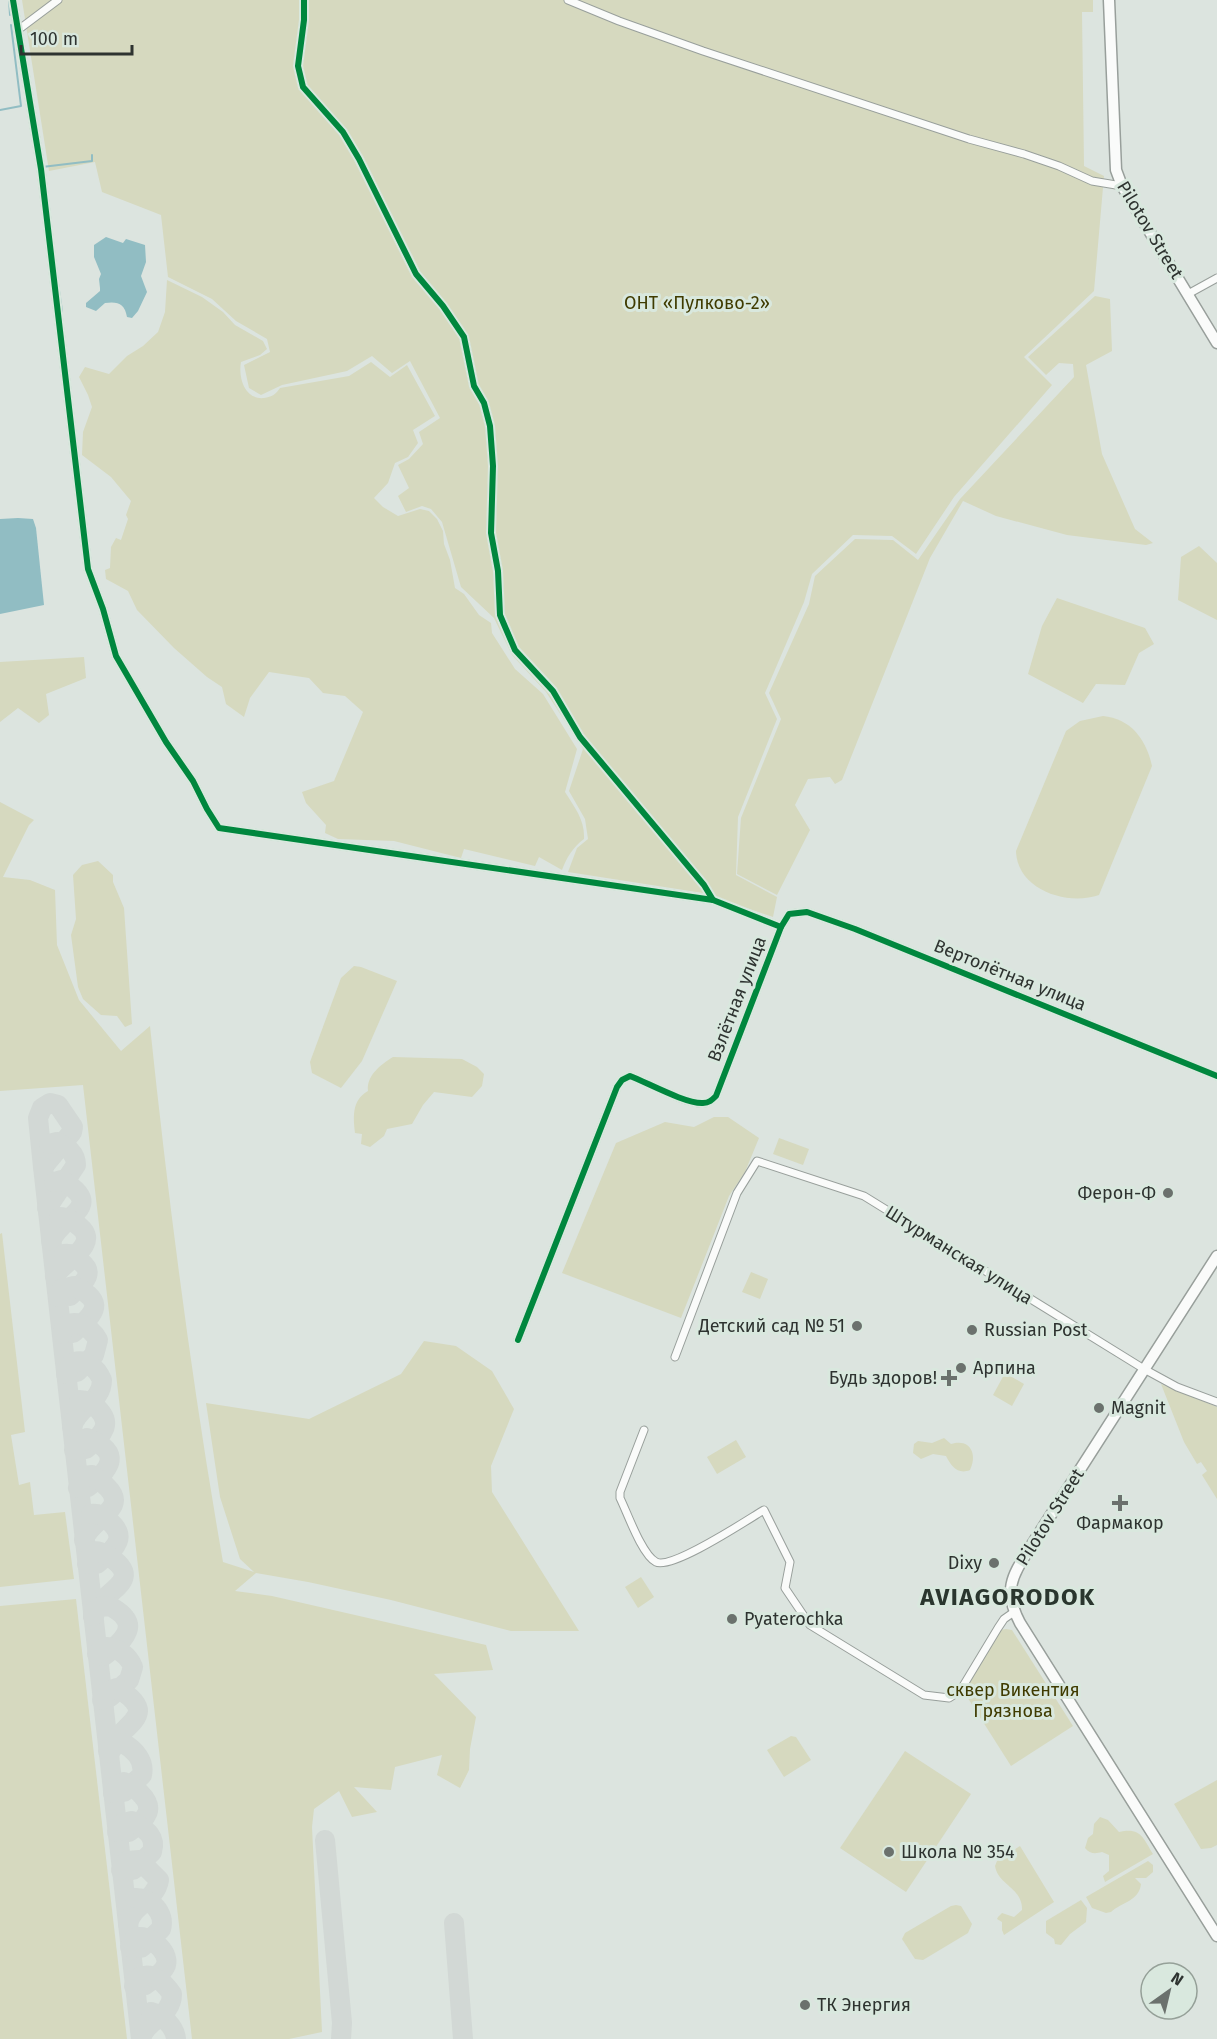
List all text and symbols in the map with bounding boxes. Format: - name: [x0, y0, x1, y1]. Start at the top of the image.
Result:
- scale bar: [21, 18, 132, 56]
- text: 100 m: [30, 28, 78, 50]
- street label: Pilotov Street: [1112, 177, 1188, 283]
- park label: ОНТ «Пулково-2»: [624, 292, 770, 314]
- street label: Взлётная улица: [703, 933, 771, 1065]
- street label: Вертолётная улица: [931, 934, 1089, 1016]
- place label: Ферон-Ф: [1078, 1182, 1156, 1204]
- marker: Ферон-Ф: [1161, 1186, 1175, 1200]
- street label: Штурманская улица: [881, 1201, 1037, 1309]
- place label: Детский сад № 51: [698, 1315, 845, 1337]
- marker: Детский сад № 51: [850, 1319, 864, 1333]
- place label: Russian Post: [984, 1319, 1088, 1341]
- marker: Russian Post: [965, 1323, 979, 1337]
- place label: Арпина: [973, 1357, 1036, 1379]
- marker: Арпина: [954, 1361, 968, 1375]
- place label: Будь здоров!: [829, 1367, 937, 1389]
- marker: Будь здоров!: [942, 1371, 956, 1385]
- place label: Magnit: [1111, 1397, 1167, 1419]
- marker: Magnit: [1092, 1401, 1106, 1415]
- street label: Pilotov Street: [1011, 1464, 1089, 1570]
- marker: Фармакор: [1113, 1496, 1127, 1510]
- place label: Фармакор: [1076, 1512, 1164, 1534]
- place label: Dixy: [948, 1552, 982, 1574]
- marker: Dixy: [987, 1556, 1001, 1570]
- district label: AVIAGORODOK: [919, 1583, 1096, 1611]
- place label: Pyaterochka: [744, 1608, 844, 1630]
- marker: Pyaterochka: [725, 1612, 739, 1626]
- park label: сквер Викентия Грязнова: [946, 1679, 1080, 1722]
- place label: Школа № 354: [901, 1841, 1015, 1863]
- marker: Школа № 354: [882, 1845, 896, 1859]
- north arrow: [1139, 1961, 1199, 2021]
- text: N: [1167, 1968, 1187, 1990]
- place label: ТК Энергия: [817, 1994, 911, 2016]
- marker: ТК Энергия: [798, 1998, 812, 2012]

